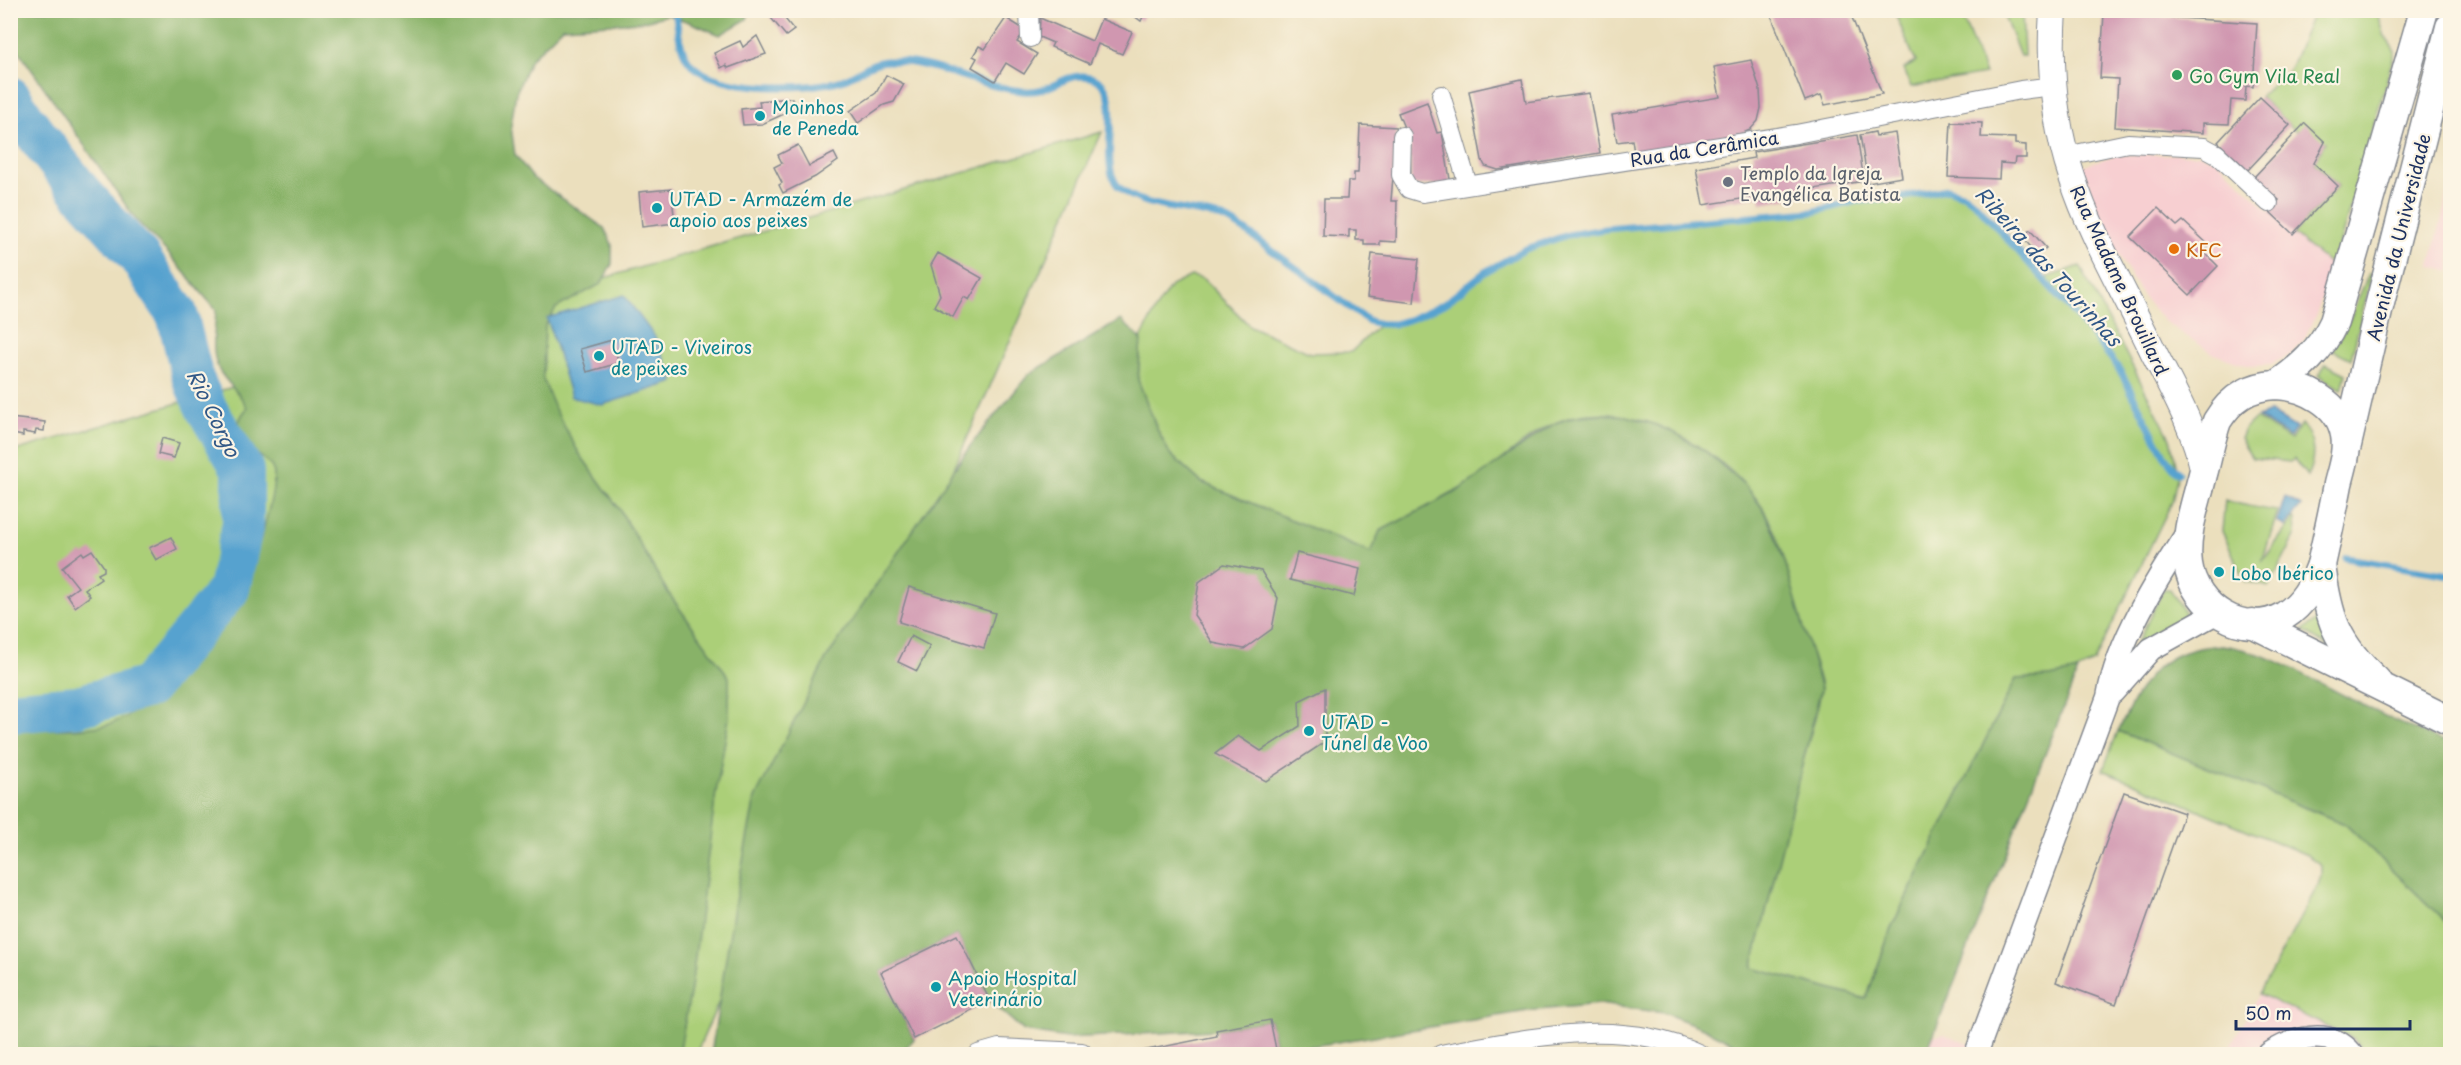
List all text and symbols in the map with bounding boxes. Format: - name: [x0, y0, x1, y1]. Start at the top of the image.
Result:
- place label: Go Gym Vila Real: [2189, 62, 2340, 89]
- marker: Go Gym Vila Real: [2170, 68, 2184, 82]
- place label: Moinhos de Peneda: [772, 93, 859, 141]
- marker: Moinhos de Peneda: [753, 109, 767, 123]
- street label: Rua da Cerâmica: [1628, 123, 1780, 173]
- street label: Avenida da Universidade: [2359, 131, 2437, 343]
- place label: Templo da Igreja Evangélica Batista: [1740, 159, 1901, 207]
- marker: Templo da Igreja Evangélica Batista: [1721, 175, 1735, 189]
- water label: Ribeira das Tourinhas: [1969, 179, 2130, 354]
- street label: Rua Madame Brouillard: [2064, 181, 2176, 379]
- place label: UTAD - Armazém de apoio aos peixes: [669, 185, 852, 233]
- marker: UTAD - Armazém de apoio aos peixes: [650, 201, 664, 215]
- place label: KFC: [2186, 236, 2222, 263]
- marker: KFC: [2167, 242, 2181, 256]
- place label: UTAD - Viveiros de peixes: [611, 333, 752, 381]
- marker: UTAD - Viveiros de peixes: [592, 349, 606, 363]
- water label: Rio Corgo: [180, 364, 249, 463]
- place label: Lobo Ibérico: [2231, 559, 2334, 586]
- marker: Lobo Ibérico: [2212, 565, 2226, 579]
- place label: UTAD - Túnel de Voo: [1321, 708, 1428, 756]
- marker: UTAD - Túnel de Voo: [1302, 724, 1316, 738]
- place label: Apoio Hospital Veterinário: [948, 964, 1077, 1012]
- marker: Apoio Hospital Veterinário: [929, 980, 943, 994]
- scale bar: [2236, 993, 2410, 1031]
- text: 50 m: [2245, 999, 2292, 1026]

